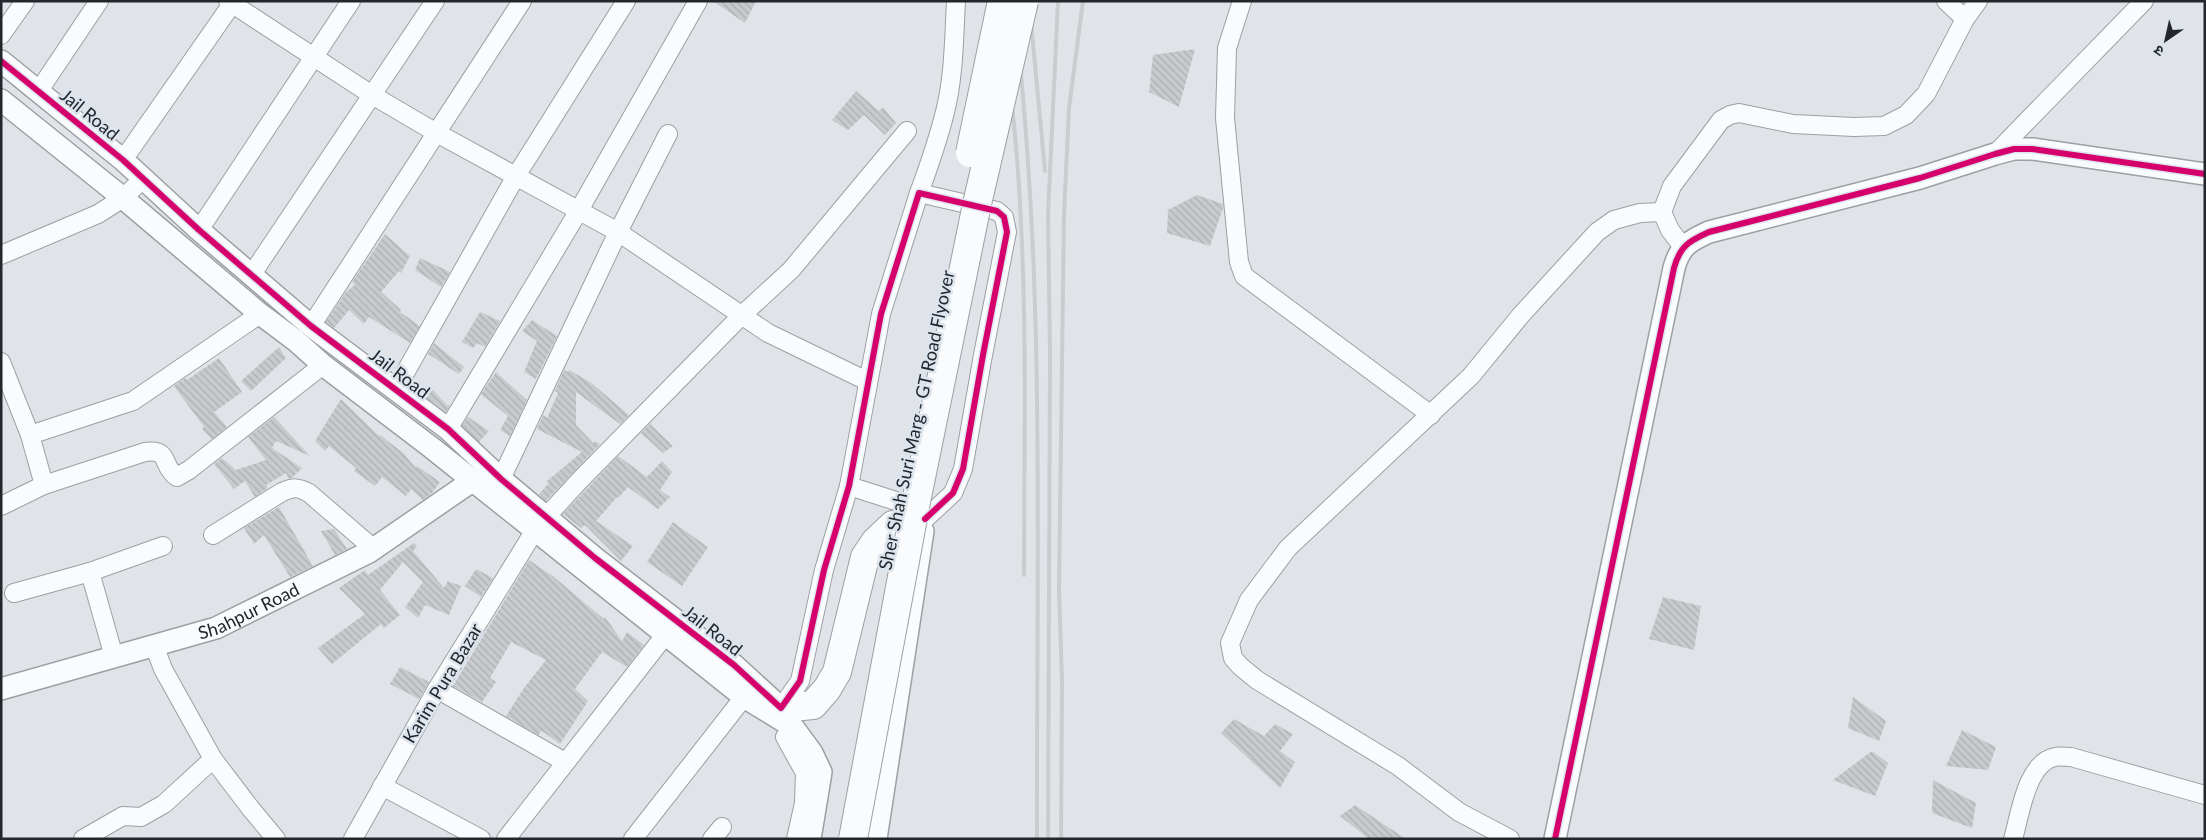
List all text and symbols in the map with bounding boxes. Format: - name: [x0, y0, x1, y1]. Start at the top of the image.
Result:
- north arrow: [2141, 15, 2191, 65]
- text: उ: [2150, 41, 2167, 61]
- street label: Jail Road: [56, 84, 124, 144]
- street label: Sher Shah Suri Marg - GT Road Flyover: [873, 268, 959, 572]
- street label: Jail Road: [366, 343, 434, 403]
- street label: Shahpur Road: [195, 578, 303, 644]
- street label: Jail Road: [679, 600, 747, 660]
- street label: Karim Pura Bazar: [398, 619, 487, 747]

